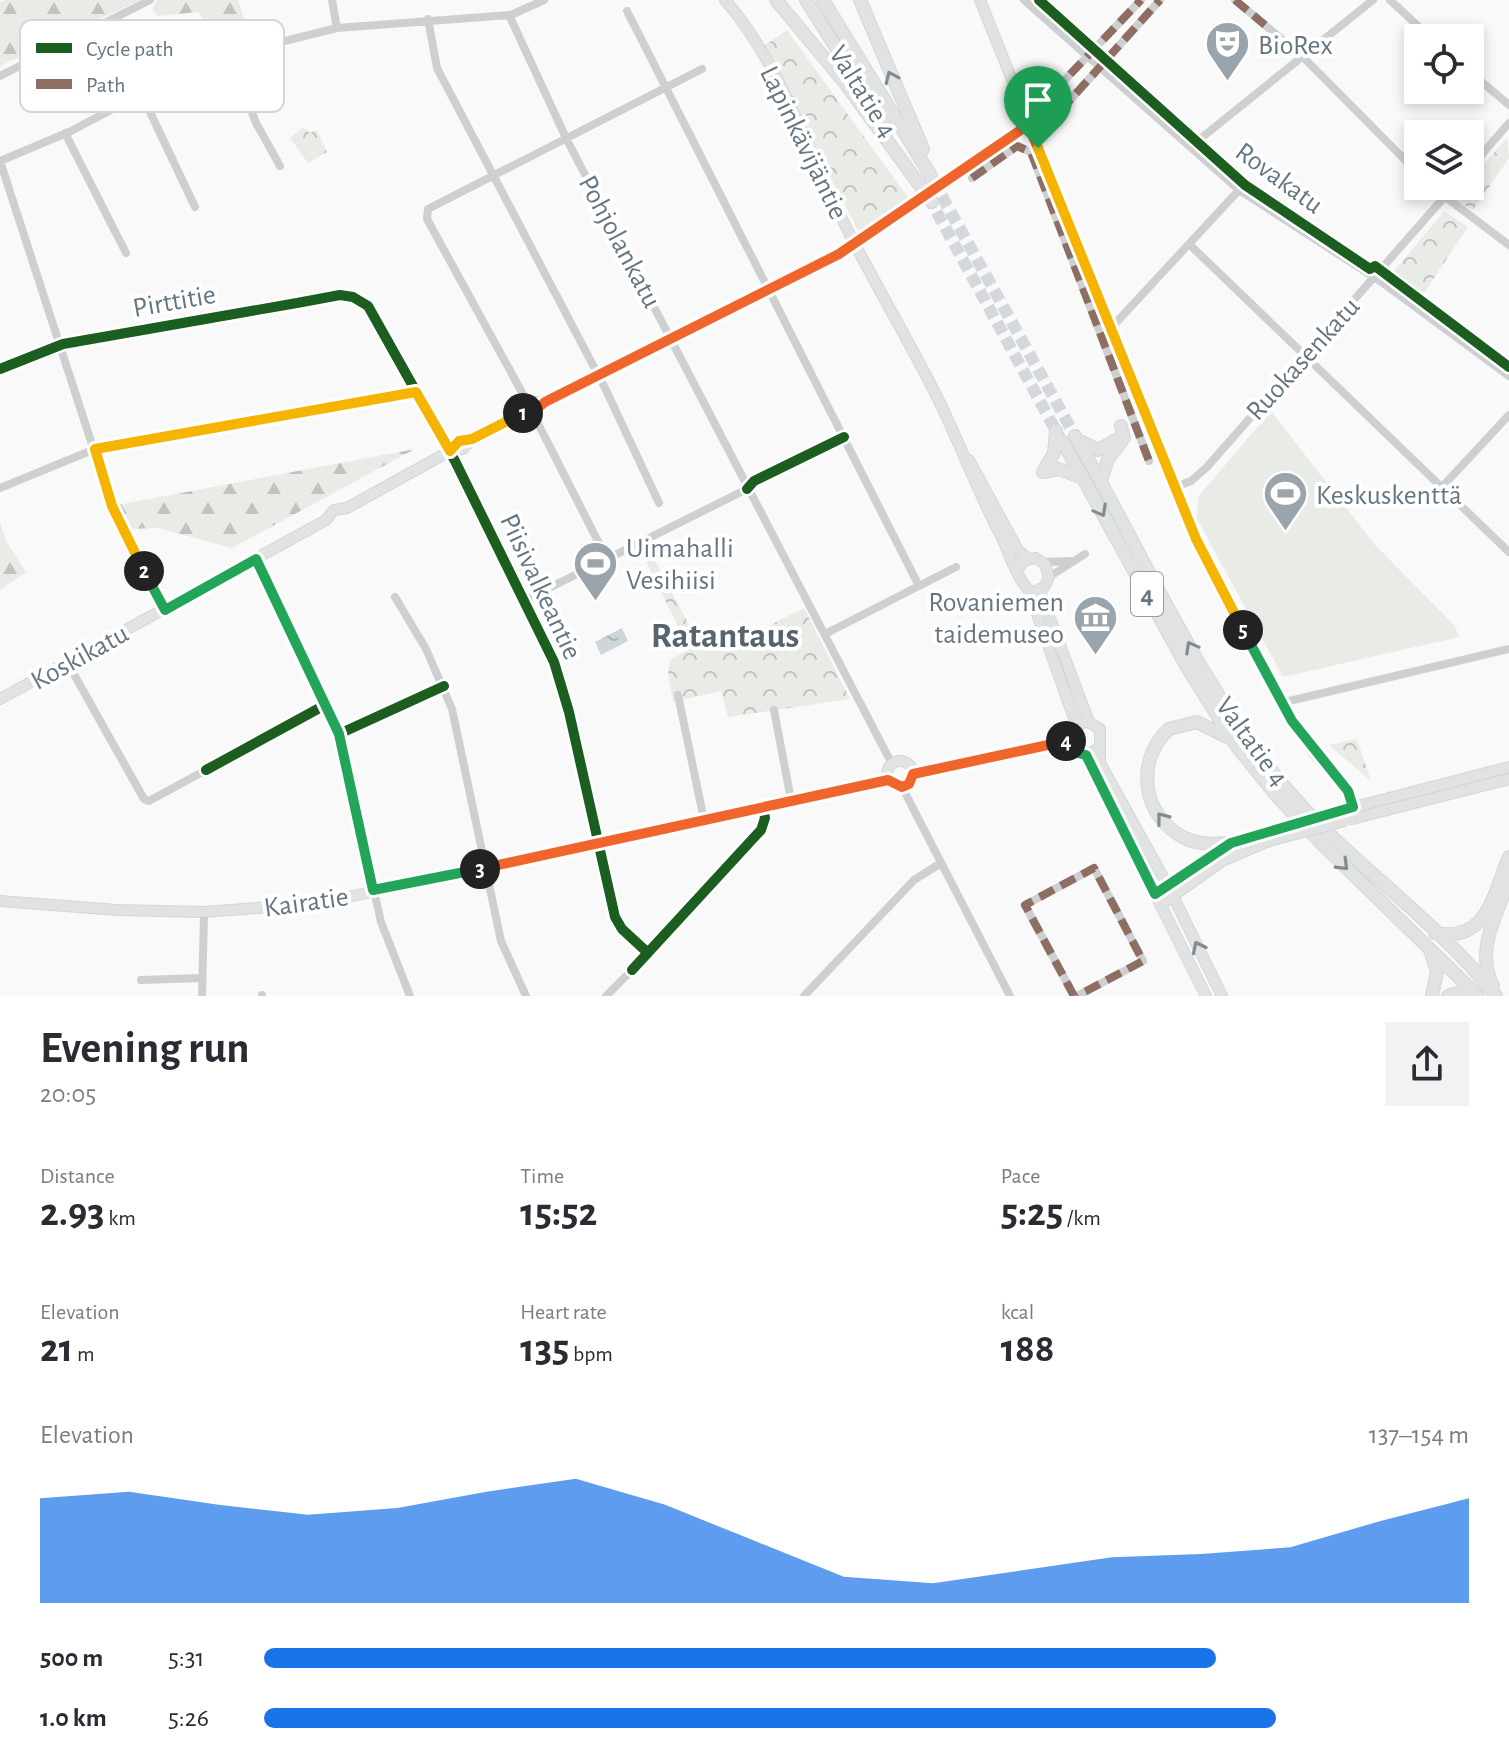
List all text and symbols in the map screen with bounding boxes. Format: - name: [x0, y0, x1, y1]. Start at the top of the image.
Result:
- legend: [20, 20, 284, 112]
- theatre icon: BioRex: [1203, 20, 1251, 83]
- map controls: [1404, 24, 1484, 200]
- button: locate: [1404, 24, 1484, 104]
- place label: BioRex: [1258, 32, 1333, 60]
- text: Cycle path: [86, 38, 174, 60]
- street label: Valtatie 4: [823, 41, 901, 143]
- street label: Lapinkävijäntie: [754, 62, 852, 224]
- pin: [1004, 66, 1072, 148]
- one-way arrow: [885, 71, 901, 85]
- text: Path: [86, 74, 126, 96]
- icon: arrive: [1016, 78, 1060, 122]
- button: layers: [1404, 120, 1484, 200]
- street label: Rovakatu: [1230, 138, 1328, 220]
- street label: Pohjolankatu: [573, 171, 666, 313]
- street label: Pirttitie: [131, 281, 218, 323]
- street label: Ruokasenkatu: [1241, 293, 1365, 426]
- pin: 1: [503, 393, 543, 433]
- text: 1: [519, 402, 527, 424]
- sports icon: Keskuskenttä: [1261, 470, 1309, 533]
- place label: Keskuskenttä: [1316, 482, 1462, 510]
- one-way arrow: [1091, 502, 1106, 517]
- street label: Piisivalkeantie: [494, 510, 586, 664]
- place label: Uimahalli Vesihiisi: [626, 535, 734, 595]
- sports icon: Uimahalli Vesihiisi: [571, 539, 619, 602]
- pin: 2: [124, 551, 164, 591]
- text: 2: [139, 560, 149, 582]
- road number: 4: [1131, 572, 1163, 616]
- place label: Rovaniemen taidemuseo: [928, 589, 1064, 649]
- museum icon: Rovaniemen taidemuseo: [1071, 593, 1119, 656]
- pin: 5: [1223, 610, 1263, 650]
- district label: Ratantaus: [651, 618, 799, 654]
- text: 5: [1238, 619, 1248, 641]
- street label: Koskikatu: [27, 620, 133, 696]
- one-way arrow: [1185, 642, 1201, 656]
- street label: Valtatie 4: [1210, 692, 1293, 792]
- pin: 4: [1046, 721, 1086, 761]
- text: 4: [1060, 730, 1072, 752]
- one-way arrow: [1157, 812, 1171, 827]
- pin: 3: [460, 849, 500, 889]
- one-way arrow: [1334, 855, 1348, 870]
- text: 3: [475, 858, 485, 880]
- street label: Kairatie: [262, 883, 350, 923]
- one-way arrow: [1192, 940, 1208, 955]
- button: share: [1385, 1022, 1469, 1106]
- text: Evening run: [40, 1027, 249, 1071]
- text: 20:05: [40, 1081, 96, 1107]
- text: Distance: [40, 1165, 115, 1187]
- text: Time: [520, 1165, 564, 1187]
- text: Pace: [1001, 1165, 1040, 1187]
- text: 2.93: [40, 1193, 105, 1233]
- text: 15:52: [520, 1193, 597, 1233]
- text: 5:25: [1001, 1193, 1063, 1233]
- text: km: [105, 1207, 136, 1229]
- text: /km: [1063, 1207, 1101, 1229]
- text: Elevation: [40, 1301, 120, 1323]
- text: Heart rate: [520, 1301, 607, 1323]
- text: kcal: [1001, 1301, 1034, 1323]
- text: 21: [40, 1329, 73, 1369]
- text: 135: [520, 1329, 569, 1369]
- text: 188: [1001, 1329, 1055, 1369]
- text: m: [73, 1343, 94, 1365]
- text: bpm: [569, 1343, 613, 1365]
- text: Elevation: [40, 1422, 134, 1448]
- text: 137–154 m: [1369, 1422, 1469, 1448]
- text: 500 m: [40, 1645, 103, 1671]
- text: 5:31: [168, 1645, 204, 1671]
- text: 1.0 km: [40, 1705, 107, 1731]
- text: 5:26: [168, 1705, 209, 1731]

